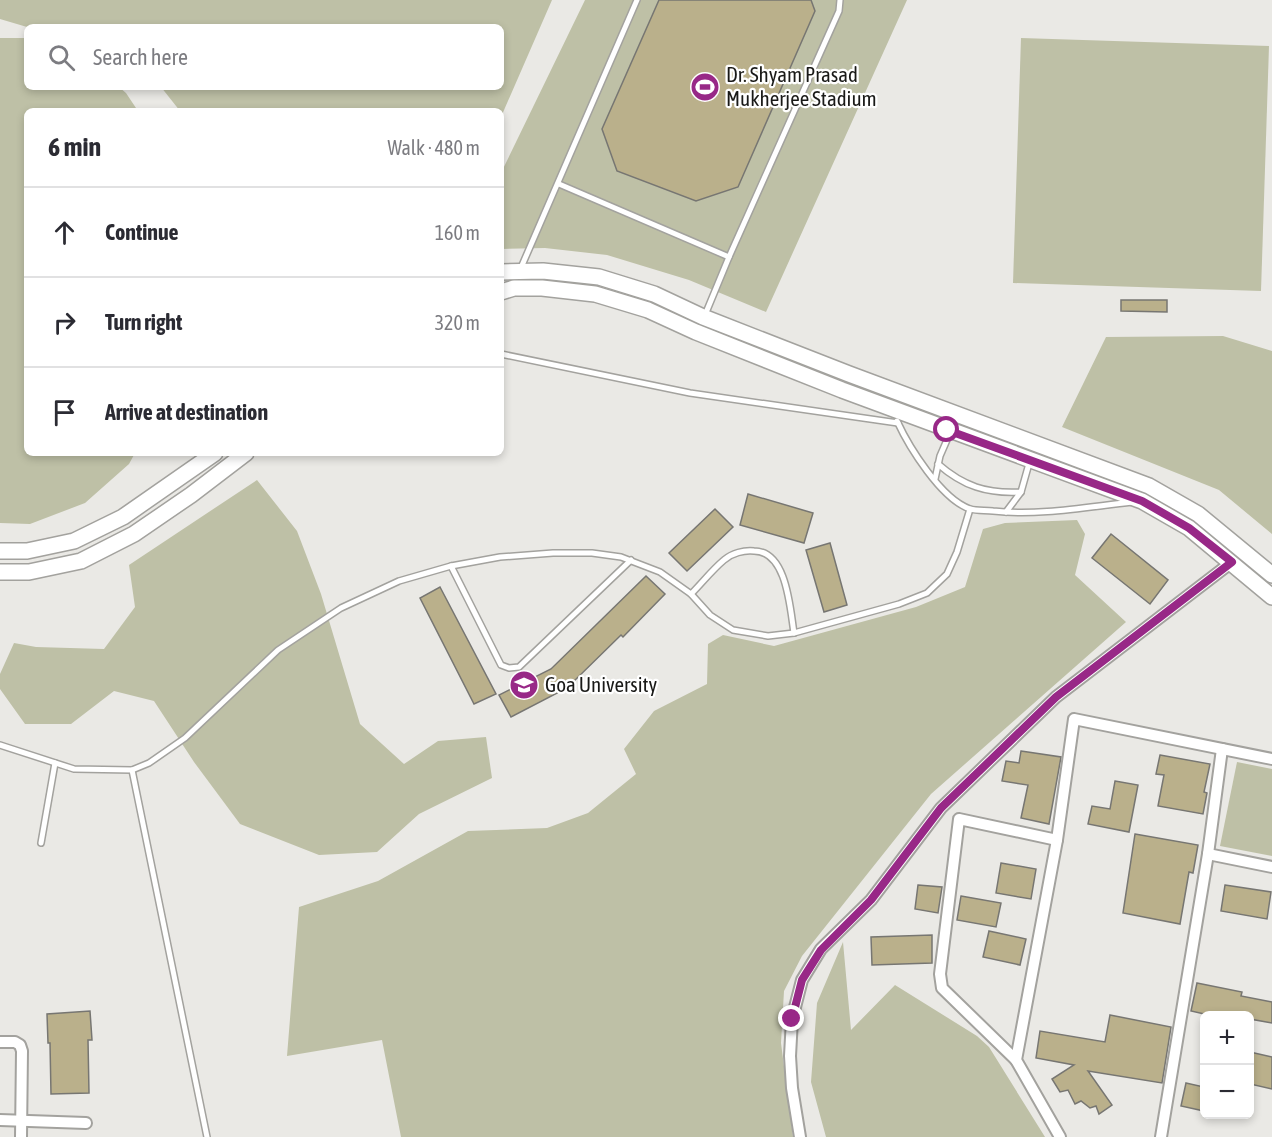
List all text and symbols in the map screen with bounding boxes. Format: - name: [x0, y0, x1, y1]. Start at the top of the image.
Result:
- search box: [24, 24, 504, 90]
- icon: search: [45, 41, 78, 74]
- text: Search here: [93, 44, 188, 70]
- place label: Dr. Shyam Prasad Mukherjee Stadium: [726, 62, 877, 110]
- sports icon: Dr. Shyam Prasad Mukherjee Stadium: [689, 71, 721, 103]
- text: 6 min: [48, 132, 101, 162]
- text: Walk · 480 m: [388, 136, 480, 159]
- icon: ahead: [48, 216, 81, 249]
- text: Continue: [105, 219, 179, 245]
- text: 160 m: [435, 221, 480, 244]
- icon: right: [48, 306, 81, 339]
- text: Turn right: [105, 309, 182, 335]
- text: 320 m: [435, 311, 480, 334]
- icon: arrive: [48, 396, 81, 429]
- text: Arrive at destination: [105, 399, 268, 425]
- route start: [933, 416, 959, 442]
- school or university icon: Goa University: [508, 669, 540, 701]
- place label: Goa University: [545, 672, 658, 696]
- route end: [778, 1005, 804, 1031]
- map controls: [1200, 1011, 1254, 1119]
- button: +: [1200, 1011, 1254, 1065]
- button: −: [1200, 1065, 1254, 1119]

